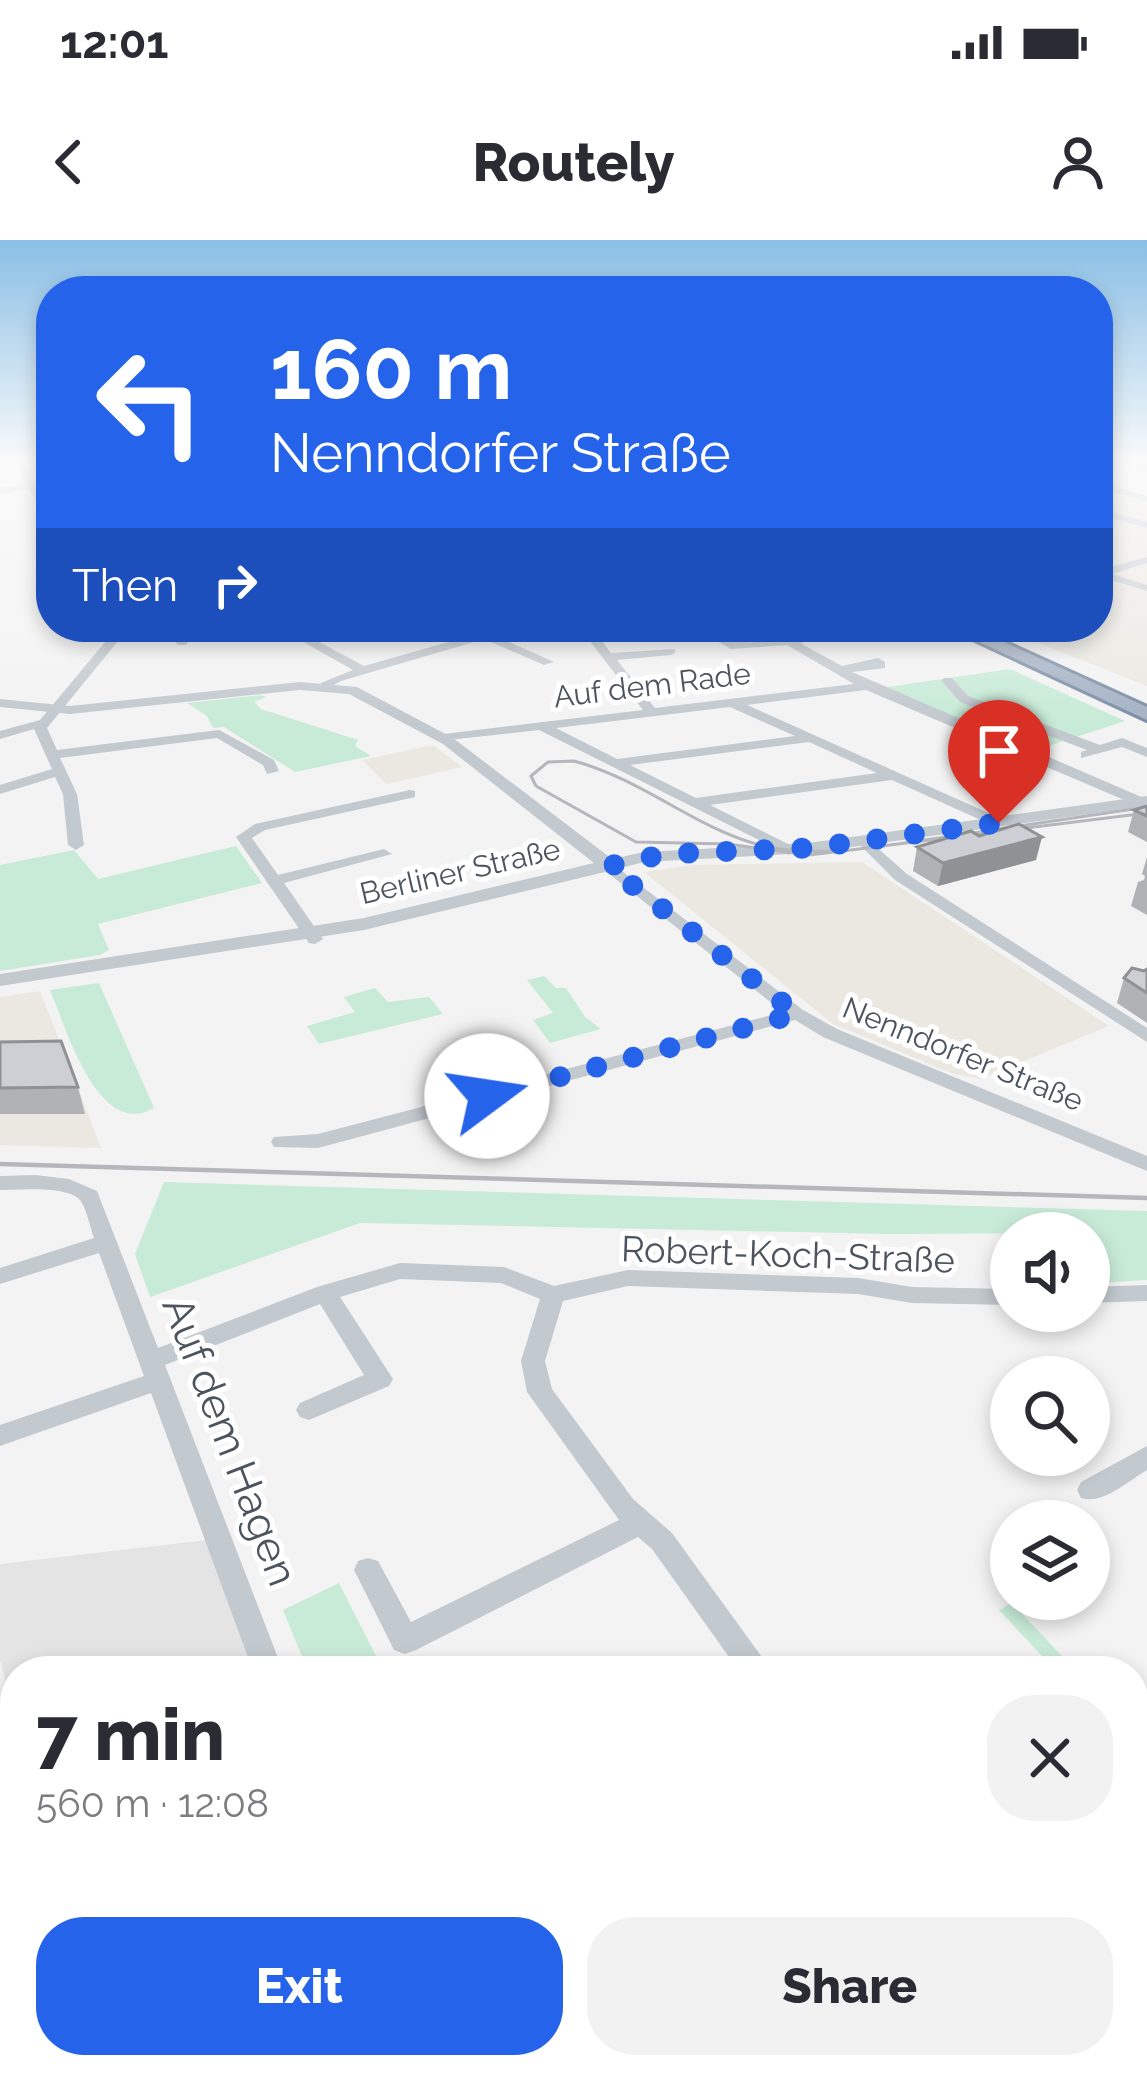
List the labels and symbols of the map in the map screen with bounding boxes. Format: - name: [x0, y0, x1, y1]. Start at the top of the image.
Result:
- street label: Auf dem Rade: [552, 656, 752, 714]
- pin: [948, 700, 1050, 823]
- street label: Berliner Straße: [357, 831, 563, 911]
- street label: Nenndorfer Straße: [838, 990, 1088, 1118]
- position arrow: [424, 1033, 550, 1159]
- street label: Robert-Koch-Straße: [621, 1227, 955, 1281]
- street label: Auf dem Hagen: [152, 1290, 308, 1592]

